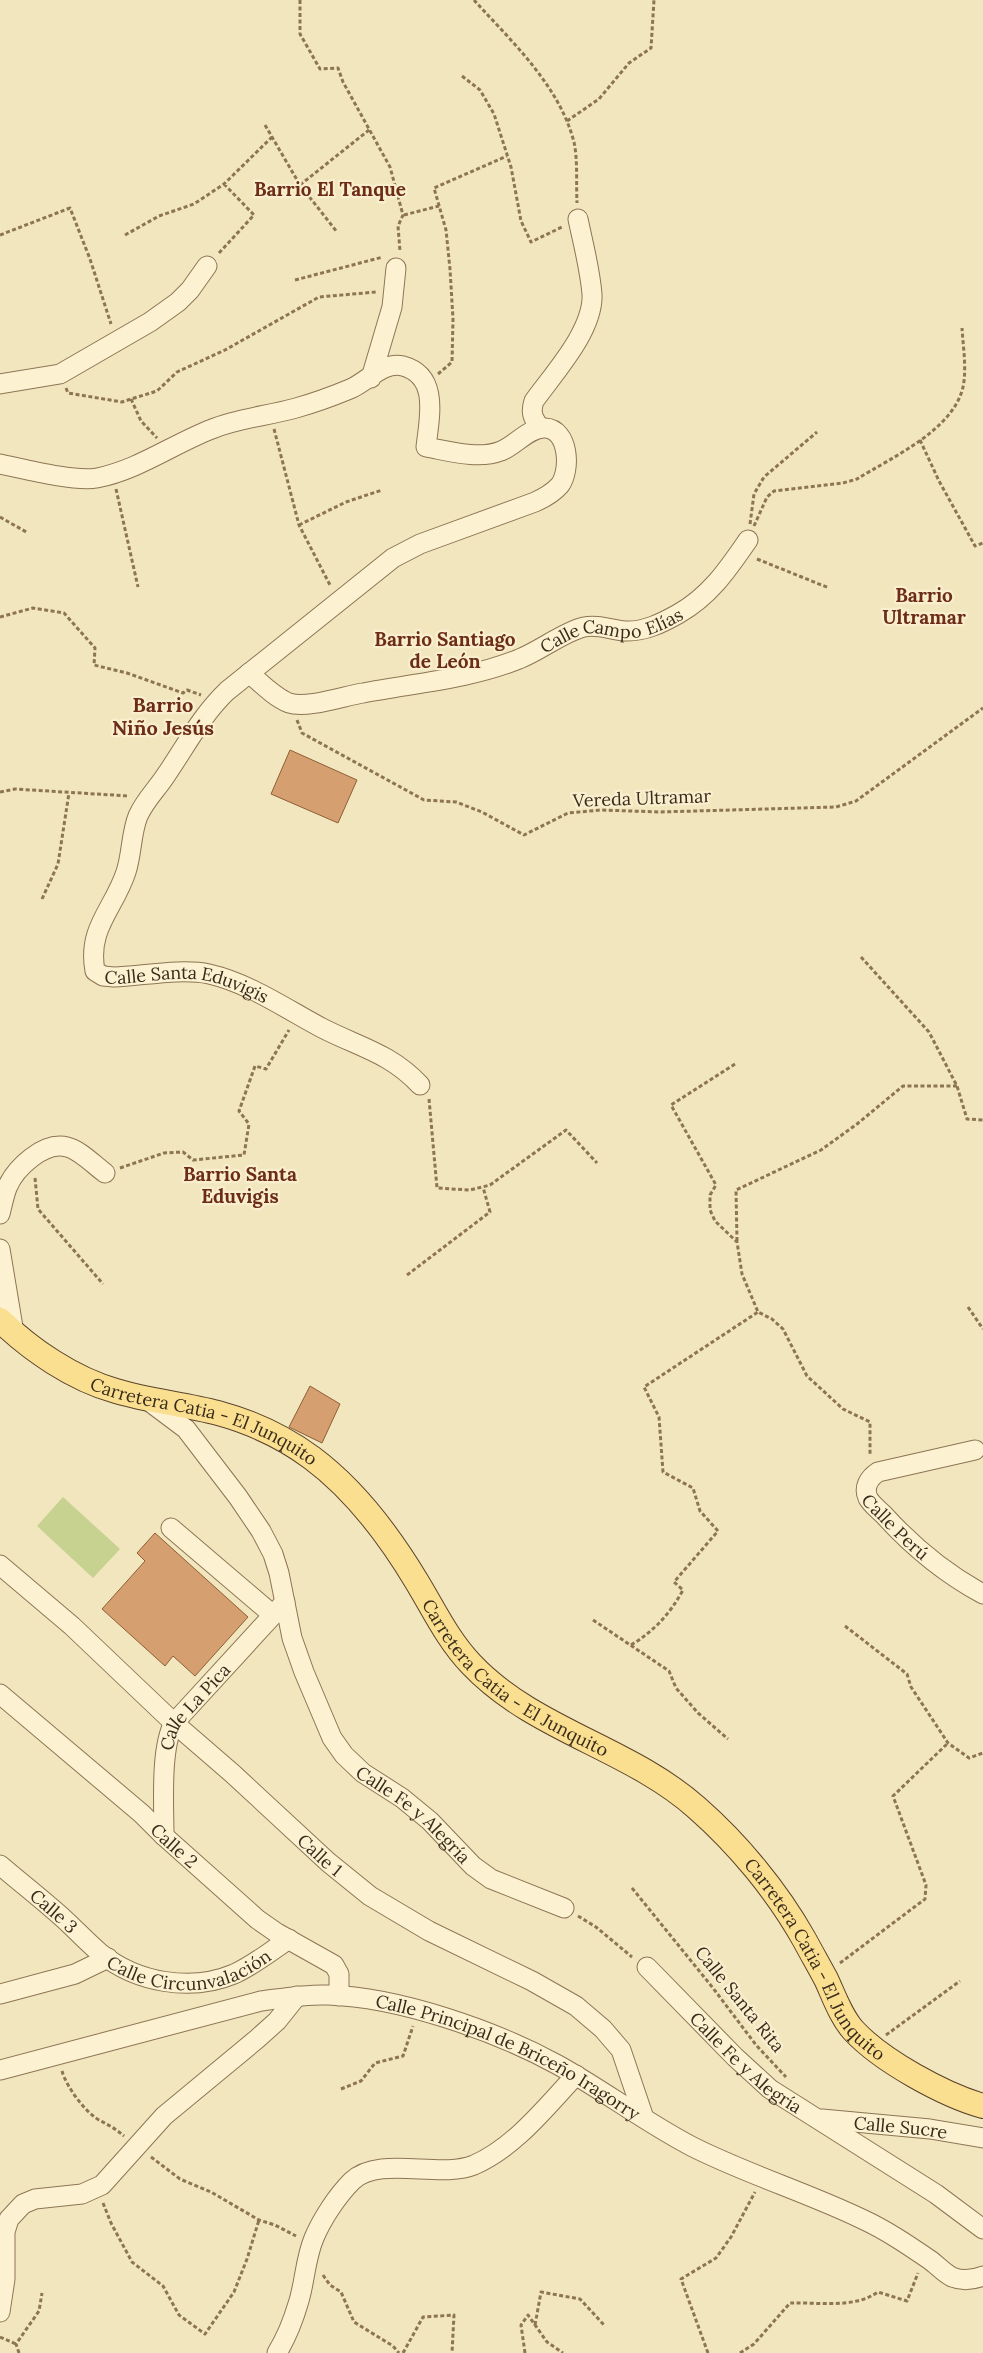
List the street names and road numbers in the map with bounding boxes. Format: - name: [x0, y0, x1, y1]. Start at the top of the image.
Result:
- street label: Calle Campo Elías: [535, 602, 687, 658]
- street label: Vereda Ultramar: [571, 784, 712, 812]
- street label: Calle Santa Eduvigis: [104, 960, 273, 1008]
- street label: Carretera Catia - El Junquito: [87, 1372, 323, 1470]
- street label: Calle Perú: [857, 1489, 934, 1565]
- street label: Carretera Catia - El Junquito: [418, 1595, 613, 1761]
- street label: Calle La Pica: [155, 1658, 235, 1752]
- street label: Calle Fe y Alegría: [352, 1760, 476, 1868]
- street label: Calle 2: [146, 1818, 203, 1872]
- street label: Calle 1: [293, 1828, 347, 1881]
- street label: Carretera Catia - El Junquito: [740, 1853, 890, 2065]
- street label: Calle 3: [26, 1884, 83, 1938]
- street label: Calle Santa Rita: [690, 1941, 790, 2057]
- street label: Calle Circunvalación: [103, 1944, 275, 1995]
- street label: Calle Principal de Briceño Iragorry: [374, 1989, 645, 2125]
- street label: Calle Fe y Alegría: [685, 2007, 807, 2118]
- street label: Calle Sucre: [853, 2110, 949, 2143]

